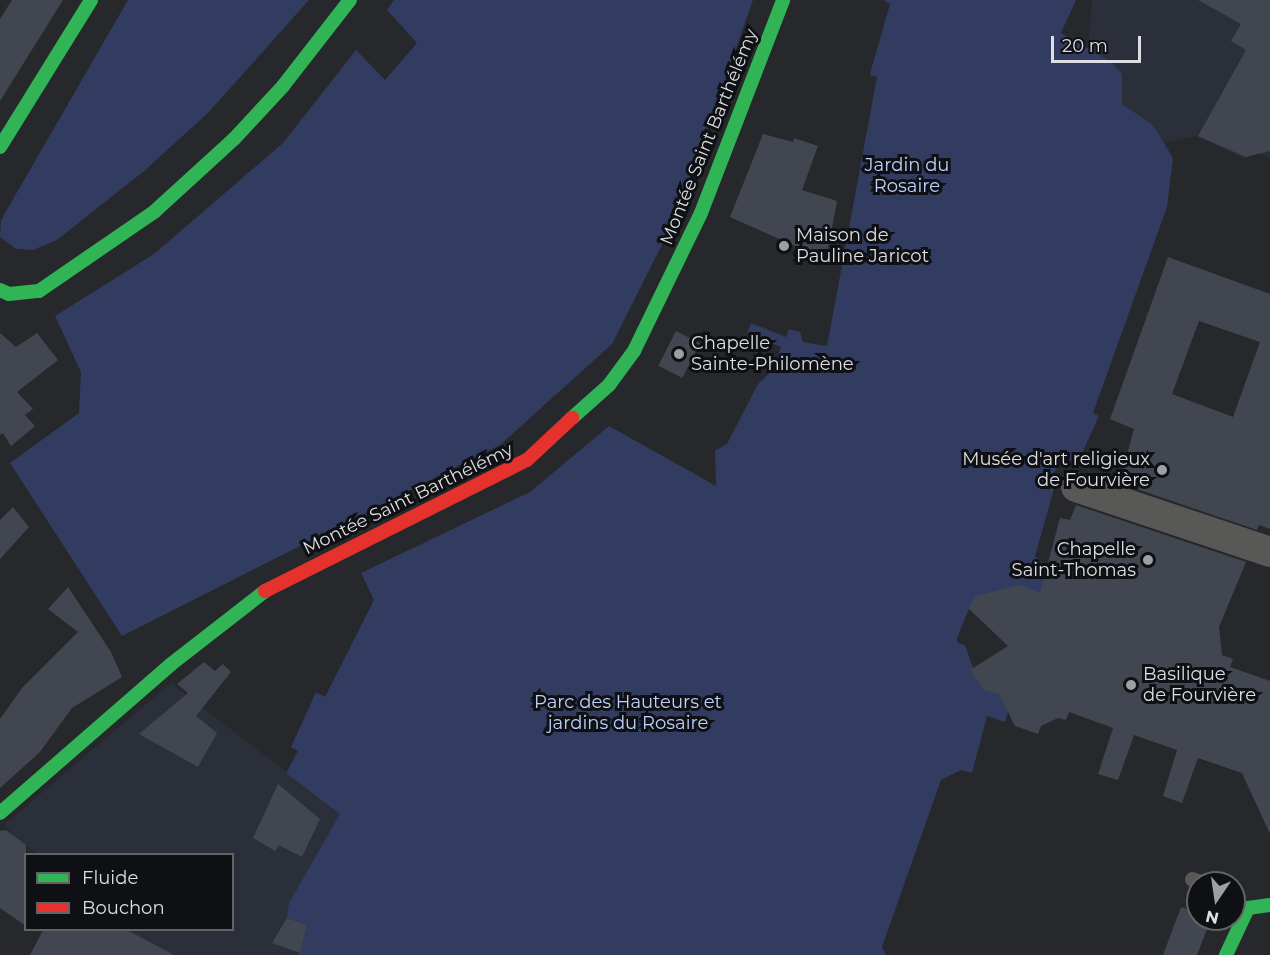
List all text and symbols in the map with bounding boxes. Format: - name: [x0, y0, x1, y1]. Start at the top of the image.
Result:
- scale bar: [1054, 24, 1144, 62]
- street label: Montée Saint Barthélémy: [656, 26, 762, 248]
- text: 20 m: [1062, 35, 1108, 57]
- park label: Jardin du Rosaire: [865, 155, 949, 198]
- place label: Maison de Pauline Jaricot: [796, 225, 929, 268]
- marker: Maison de Pauline Jaricot: [777, 239, 791, 253]
- place label: Chapelle Sainte-Philomène: [691, 333, 854, 376]
- marker: Chapelle Sainte-Philomène: [672, 347, 686, 361]
- street label: Montée Saint Barthélémy: [299, 439, 517, 559]
- place label: Musée d'art religieux de Fourvière: [962, 449, 1150, 492]
- marker: Musée d'art religieux de Fourvière: [1155, 463, 1169, 477]
- place label: Chapelle Saint-Thomas: [1012, 539, 1136, 582]
- marker: Chapelle Saint-Thomas: [1141, 553, 1155, 567]
- place label: Basilique de Fourvière: [1143, 664, 1256, 706]
- marker: Basilique de Fourvière: [1124, 678, 1138, 692]
- park label: Parc des Hauteurs et jardins du Rosaire: [534, 692, 722, 734]
- legend: [24, 853, 234, 931]
- text: Fluide: [82, 867, 138, 889]
- north arrow: [1186, 871, 1246, 931]
- text: Bouchon: [82, 897, 165, 919]
- text: N: [1204, 906, 1221, 928]

